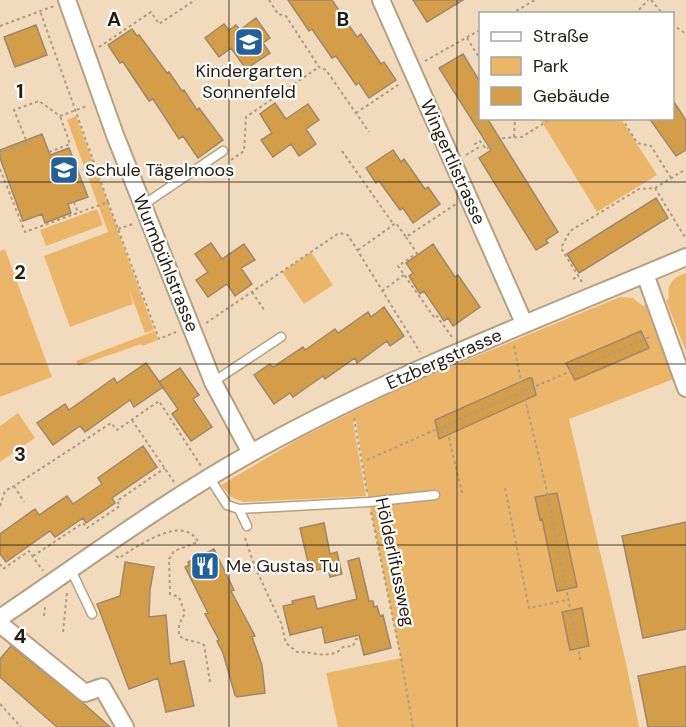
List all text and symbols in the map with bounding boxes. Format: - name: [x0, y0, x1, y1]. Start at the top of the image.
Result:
- text: A: [107, 6, 121, 32]
- text: B: [337, 6, 349, 32]
- legend: [479, 12, 674, 120]
- text: Straße: [533, 24, 589, 48]
- school or university icon: Kindergarten Sonnenfeld: [233, 26, 265, 58]
- text: Park: [533, 54, 569, 78]
- place label: Kindergarten Sonnenfeld: [196, 59, 302, 104]
- text: 1: [16, 78, 24, 104]
- text: Gebäude: [533, 84, 610, 108]
- street label: Wingertlistrasse: [415, 96, 491, 228]
- school or university icon: Schule Tägelmoos: [48, 154, 80, 186]
- place label: Schule Tägelmoos: [85, 158, 234, 182]
- street label: Wurmbühlstrasse: [127, 191, 205, 335]
- text: 2: [14, 259, 26, 285]
- street label: Etzbergstrasse: [383, 323, 505, 395]
- text: 3: [14, 441, 26, 467]
- street label: Hölderlifussweg: [370, 495, 420, 629]
- restaurant icon: Me Gustas Tu: [189, 550, 221, 582]
- place label: Me Gustas Tu: [226, 554, 339, 578]
- text: 4: [14, 623, 27, 649]

